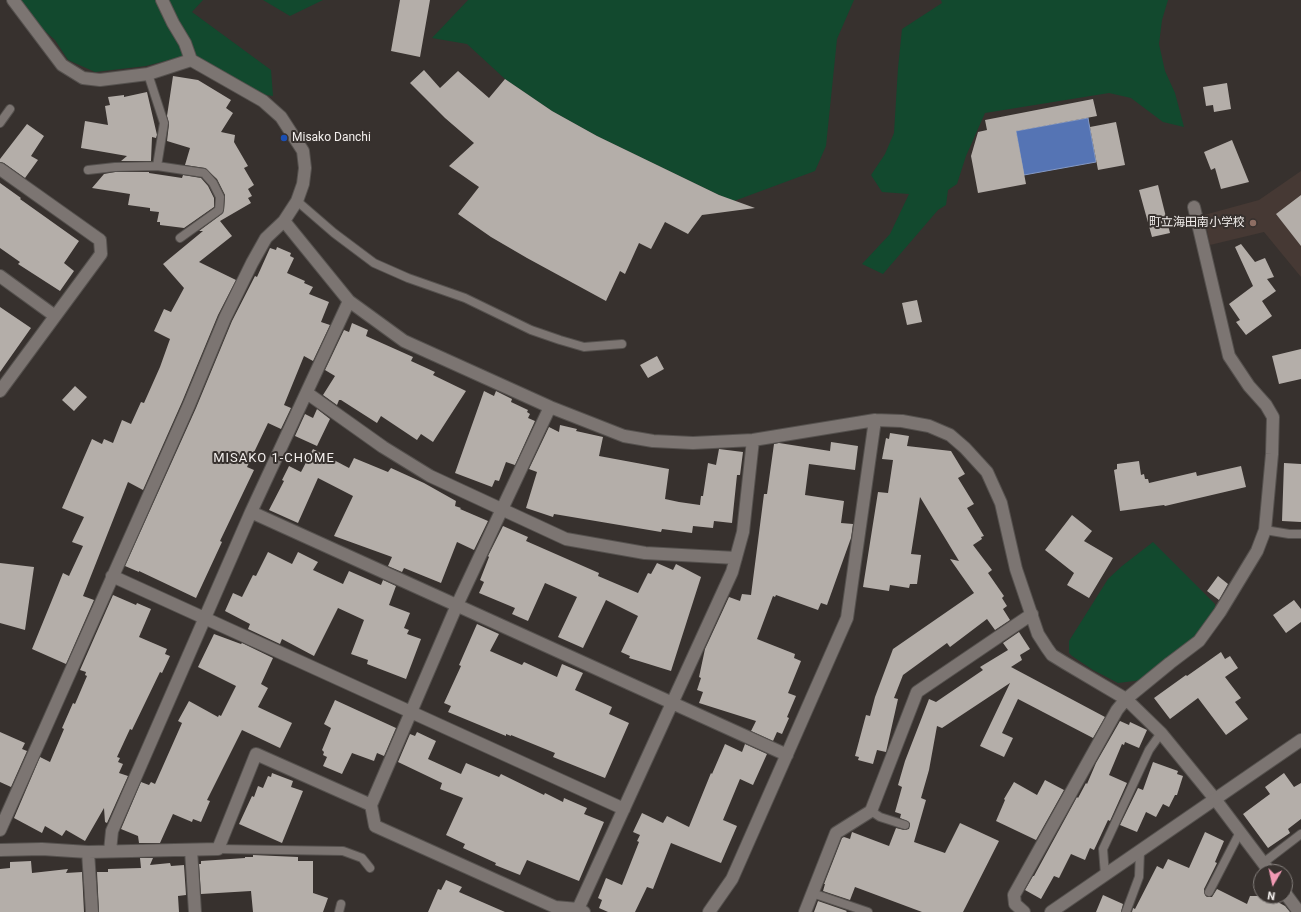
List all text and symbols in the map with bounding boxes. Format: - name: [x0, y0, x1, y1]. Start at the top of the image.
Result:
- place label: Misako Danchi: [292, 131, 371, 145]
- marker: Misako Danchi: [279, 133, 289, 143]
- place label: 町立海田南小学校: [1149, 216, 1245, 230]
- marker: 町立海田南小学校: [1248, 218, 1258, 228]
- district label: MISAKO 1-CHOME: [213, 451, 335, 467]
- north arrow: [1253, 864, 1293, 904]
- text: N: [1266, 888, 1276, 902]

